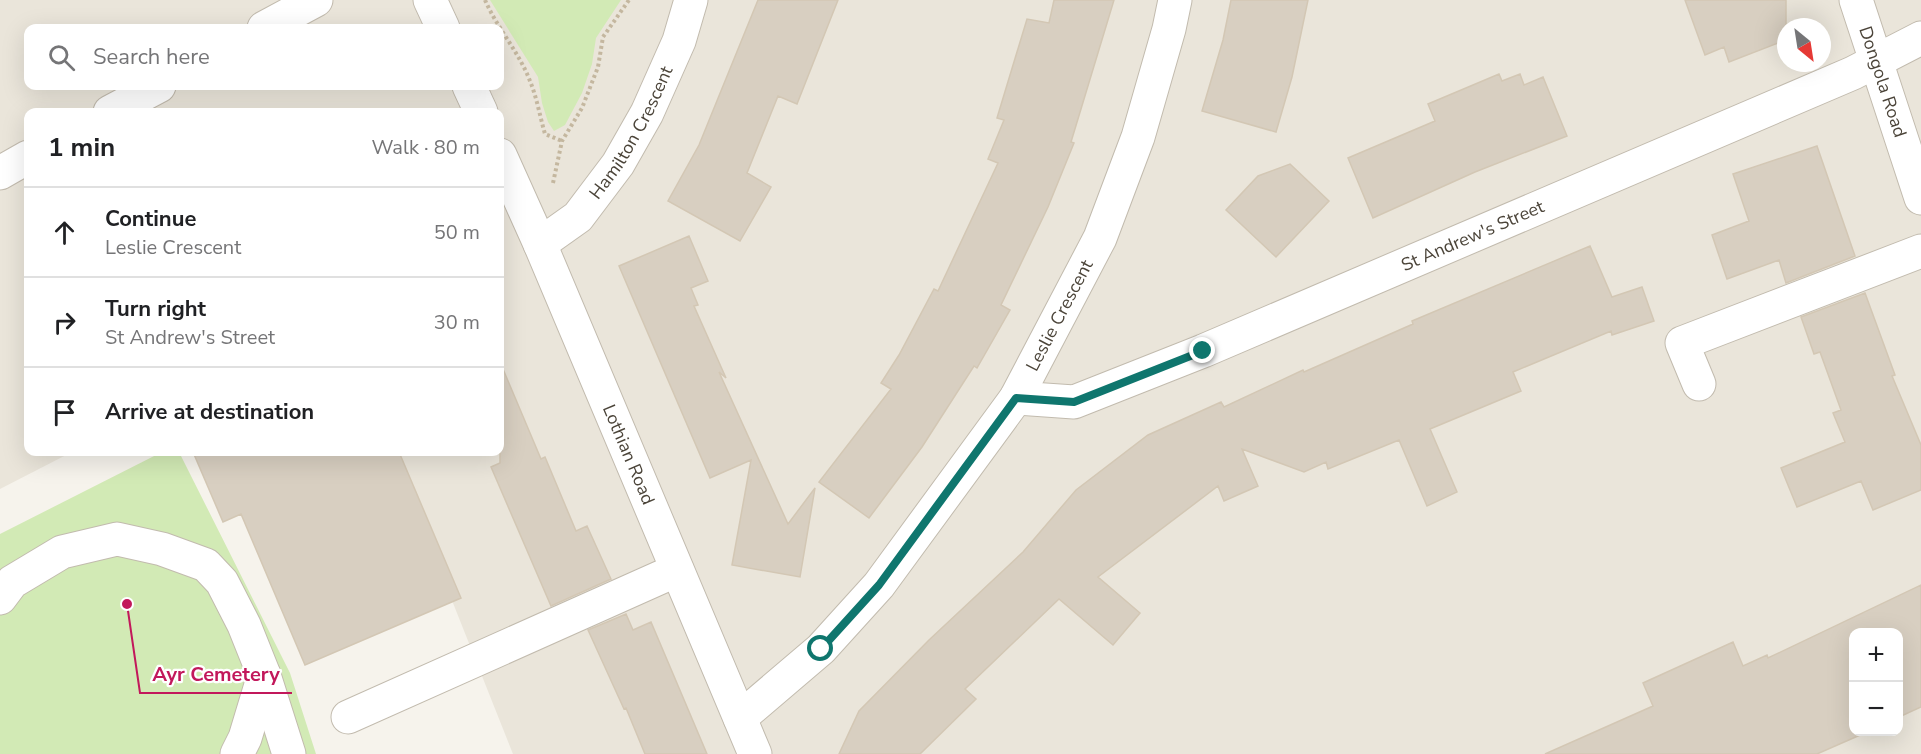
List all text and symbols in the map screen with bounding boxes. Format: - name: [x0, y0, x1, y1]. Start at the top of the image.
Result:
- north arrow: [1777, 18, 1831, 72]
- street label: Dongola Road: [1853, 23, 1912, 140]
- search box: [24, 24, 504, 90]
- icon: search: [45, 41, 78, 74]
- text: Search here: [93, 42, 210, 72]
- street label: Hamilton Crescent: [584, 61, 679, 204]
- text: 1 min: [48, 130, 115, 165]
- text: Walk · 80 m: [372, 134, 480, 161]
- street label: St Andrew's Street: [1397, 194, 1548, 277]
- text: Continue: [105, 204, 196, 234]
- icon: ahead: [48, 216, 81, 249]
- text: 50 m: [434, 219, 480, 246]
- text: Leslie Crescent: [105, 234, 241, 261]
- street label: Leslie Crescent: [1020, 255, 1099, 375]
- text: Turn right: [105, 294, 206, 324]
- icon: right: [48, 306, 81, 339]
- text: 30 m: [434, 309, 480, 336]
- text: St Andrew's Street: [105, 324, 275, 351]
- route end: [1189, 337, 1215, 363]
- icon: arrive: [48, 396, 81, 429]
- text: Arrive at destination: [105, 397, 314, 427]
- street label: Lothian Road: [597, 401, 661, 508]
- map controls: [1849, 628, 1903, 736]
- button: +: [1849, 628, 1903, 682]
- route start: [807, 635, 833, 661]
- callout: Ayr Cemetery: [140, 655, 292, 693]
- text: Ayr Cemetery: [152, 661, 280, 688]
- button: −: [1849, 682, 1903, 736]

